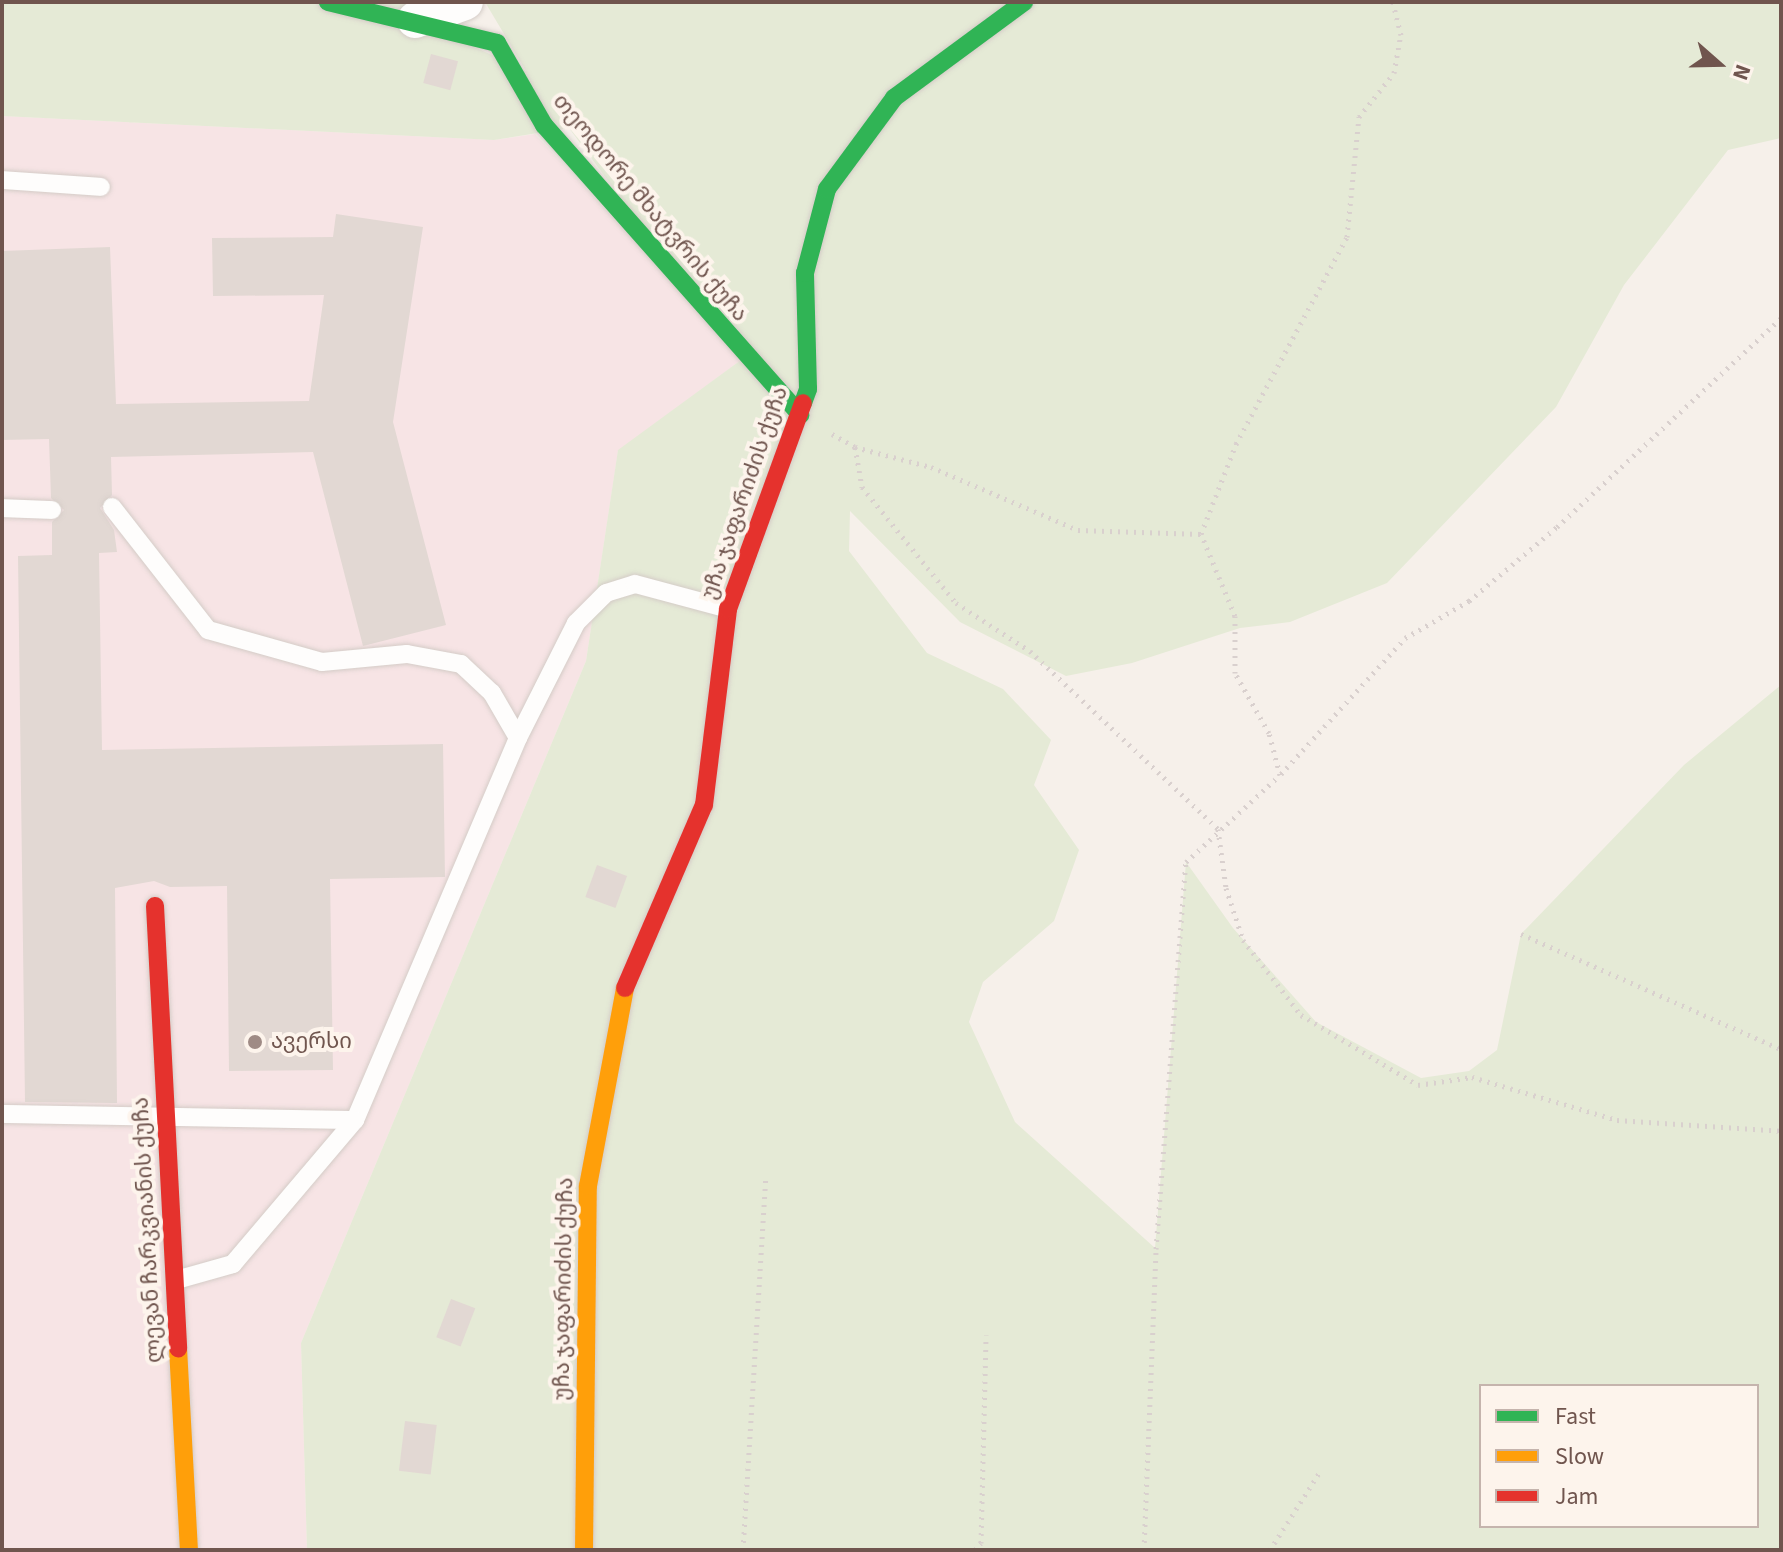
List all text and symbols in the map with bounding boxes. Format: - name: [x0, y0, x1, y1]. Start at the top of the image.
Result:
- north arrow: [1679, 24, 1759, 104]
- text: N: [1724, 60, 1759, 85]
- street label: თეოდორე მხატვრის ქუჩა: [547, 89, 753, 327]
- street label: უჩა ჯაფარიძის ქუჩა: [696, 383, 794, 603]
- place label: ავერსი: [271, 1029, 352, 1055]
- marker: ავერსი: [246, 1033, 264, 1051]
- street label: ლევან ჩარკვიანის ქუჩა: [128, 1096, 168, 1364]
- street label: უჩა ჯაფარიძის ქუჩა: [549, 1177, 579, 1401]
- legend: [1479, 1384, 1759, 1528]
- text: Fast: [1555, 1399, 1596, 1434]
- text: Slow: [1555, 1439, 1604, 1474]
- text: Jam: [1555, 1479, 1599, 1514]

